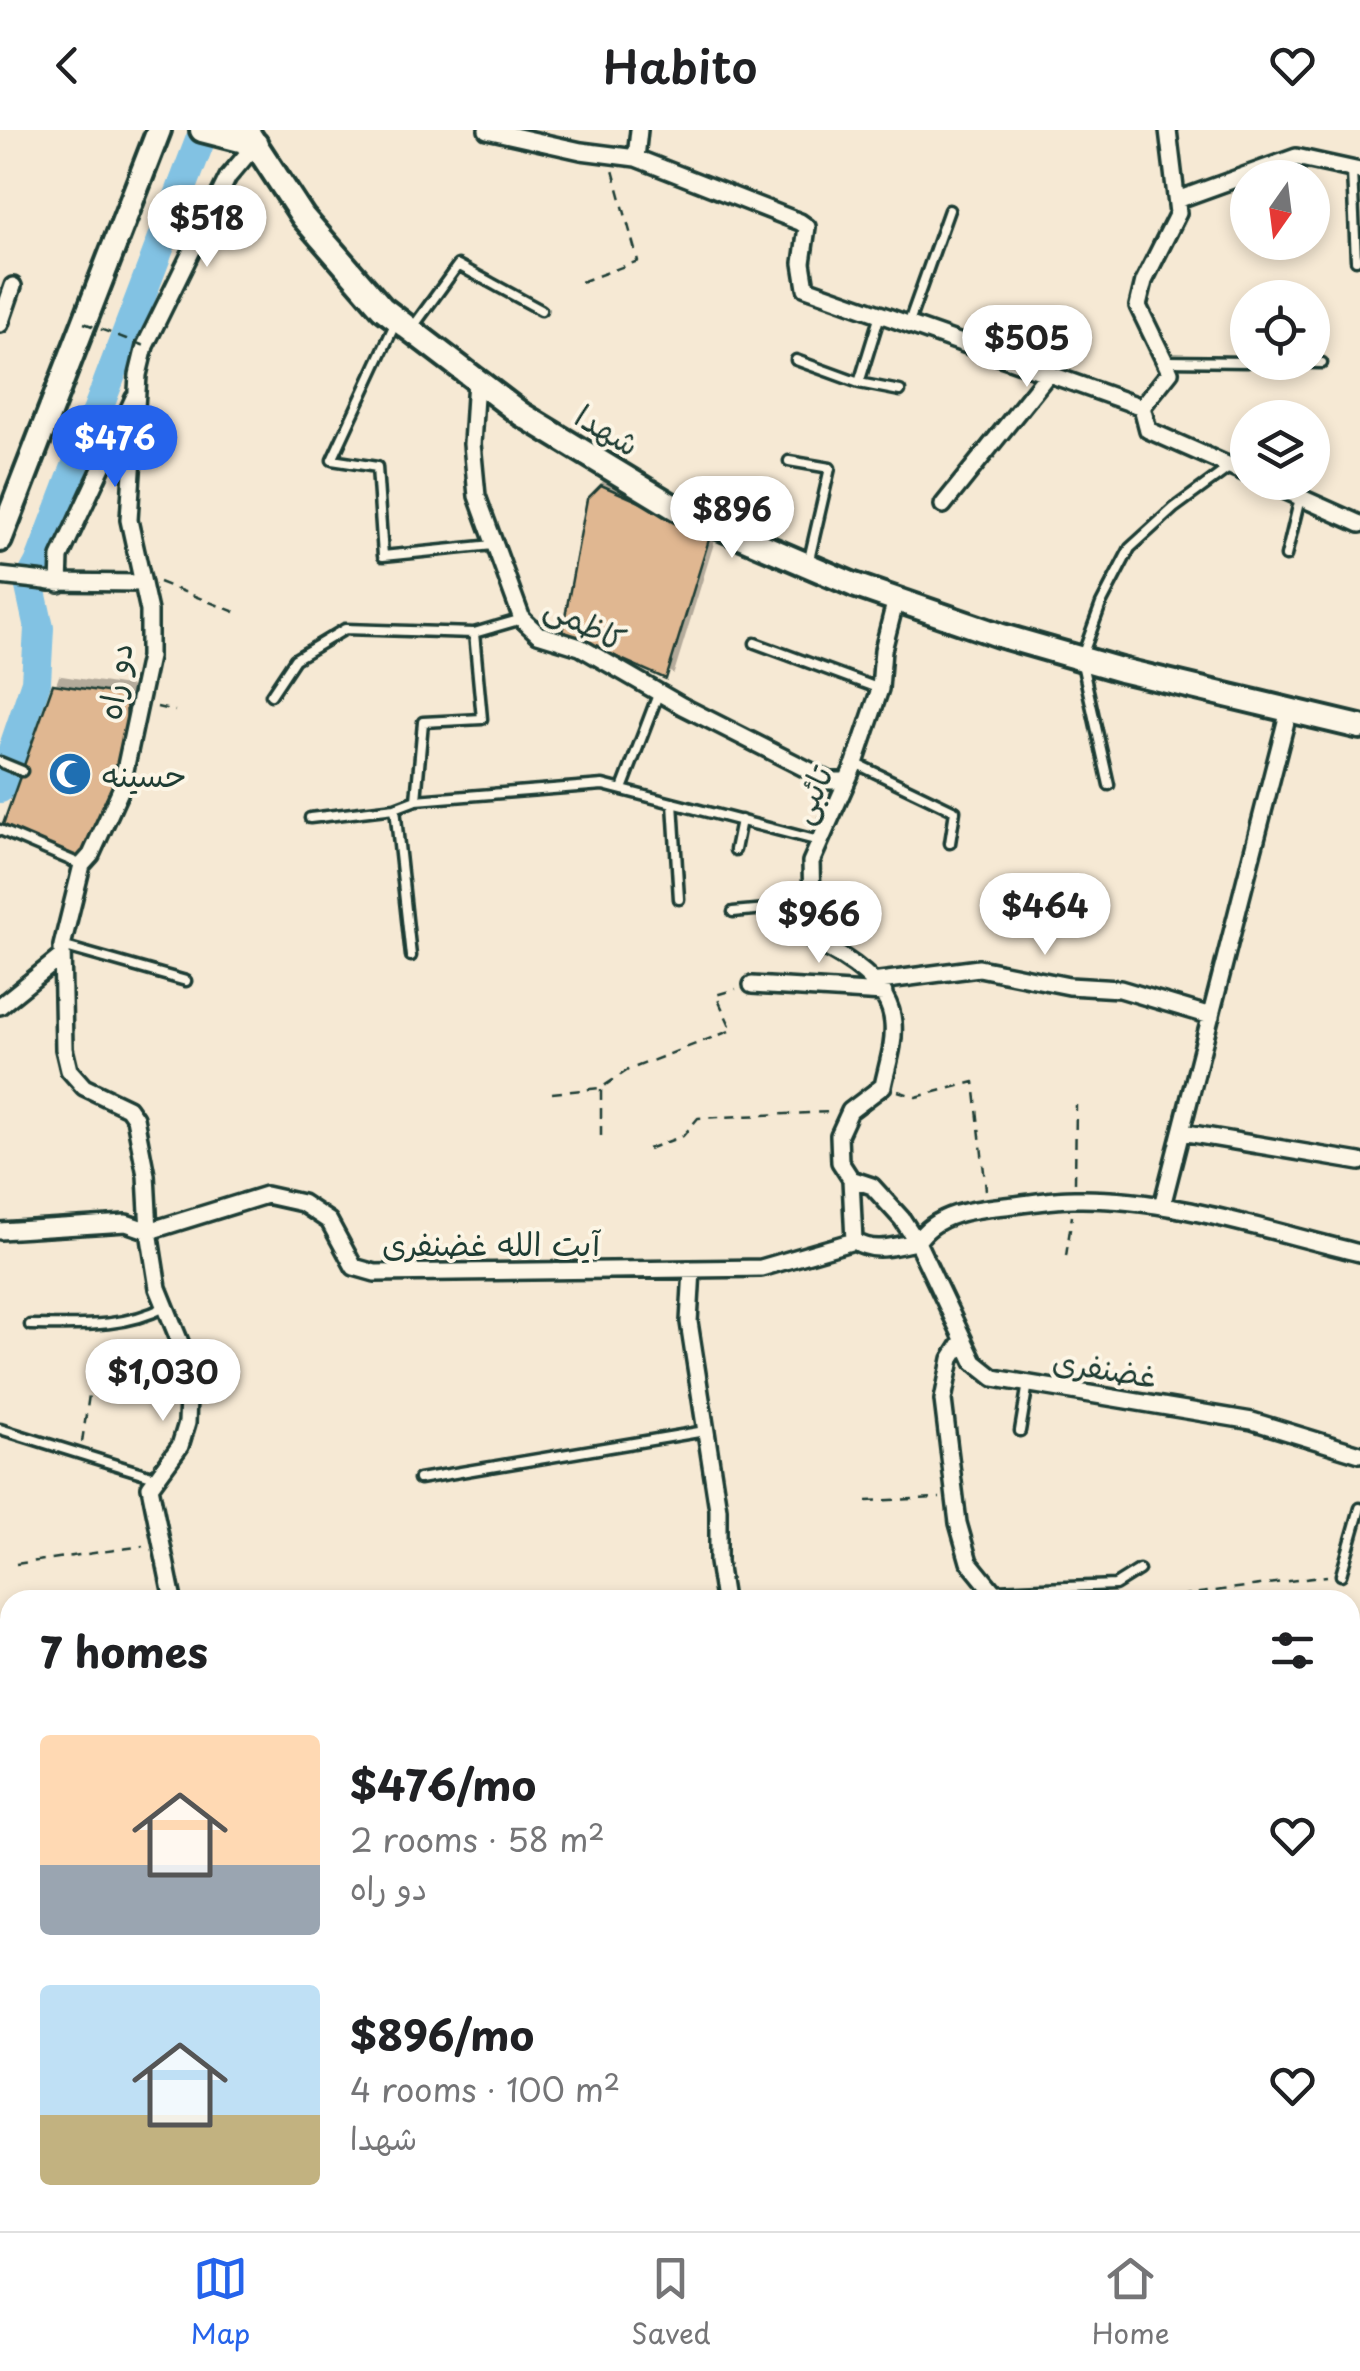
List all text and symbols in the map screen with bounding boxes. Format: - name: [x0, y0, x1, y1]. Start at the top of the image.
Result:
- text: Habito: [603, 31, 757, 99]
- icon: back: [40, 38, 95, 93]
- icon: heart: [1265, 38, 1320, 93]
- north arrow: [1230, 160, 1330, 260]
- map controls: [1230, 160, 1330, 500]
- pin: $518: [148, 185, 266, 270]
- text: $518: [170, 193, 244, 241]
- button: locate: [1230, 280, 1330, 380]
- pin: $505: [968, 305, 1086, 390]
- text: $505: [984, 313, 1070, 361]
- street label: شهدا: [567, 391, 649, 467]
- button: layers: [1230, 400, 1330, 500]
- pin: $476: [56, 405, 174, 490]
- text: $476: [74, 413, 156, 461]
- pin: $896: [673, 476, 791, 561]
- text: $896: [692, 484, 772, 532]
- street label: کاظمی: [537, 581, 635, 663]
- street label: دو راه: [84, 639, 144, 723]
- place label: حسینه: [102, 750, 187, 798]
- mosque icon: حسینه: [47, 751, 93, 797]
- street label: تائبی: [776, 757, 844, 831]
- pin: $464: [986, 873, 1104, 958]
- pin: $966: [760, 881, 878, 966]
- text: $464: [1002, 881, 1088, 929]
- text: $966: [778, 889, 860, 937]
- street label: آیت الله غضنفری: [382, 1219, 601, 1267]
- street label: غضنفری: [1049, 1335, 1161, 1399]
- pin: $1,030: [82, 1339, 244, 1424]
- text: $1,030: [107, 1347, 219, 1395]
- text: 7 homes: [40, 1619, 208, 1682]
- icon: filters: [1265, 1623, 1320, 1678]
- text: $476/mo: [350, 1752, 536, 1815]
- icon: home: [120, 1775, 240, 1895]
- icon: heart: [1265, 1808, 1320, 1863]
- text: 2 rooms · 58 m²: [350, 1815, 605, 1863]
- text: دو راه: [350, 1863, 427, 1911]
- text: $896/mo: [350, 2002, 534, 2065]
- icon: home: [120, 2025, 240, 2145]
- icon: heart: [1265, 2058, 1320, 2113]
- text: 4 rooms · 100 m²: [350, 2065, 620, 2113]
- text: شهدا: [350, 2113, 417, 2161]
- tab: Map: [190, 2251, 250, 2354]
- tab: Saved: [631, 2251, 711, 2354]
- tab: Home: [1092, 2251, 1170, 2354]

